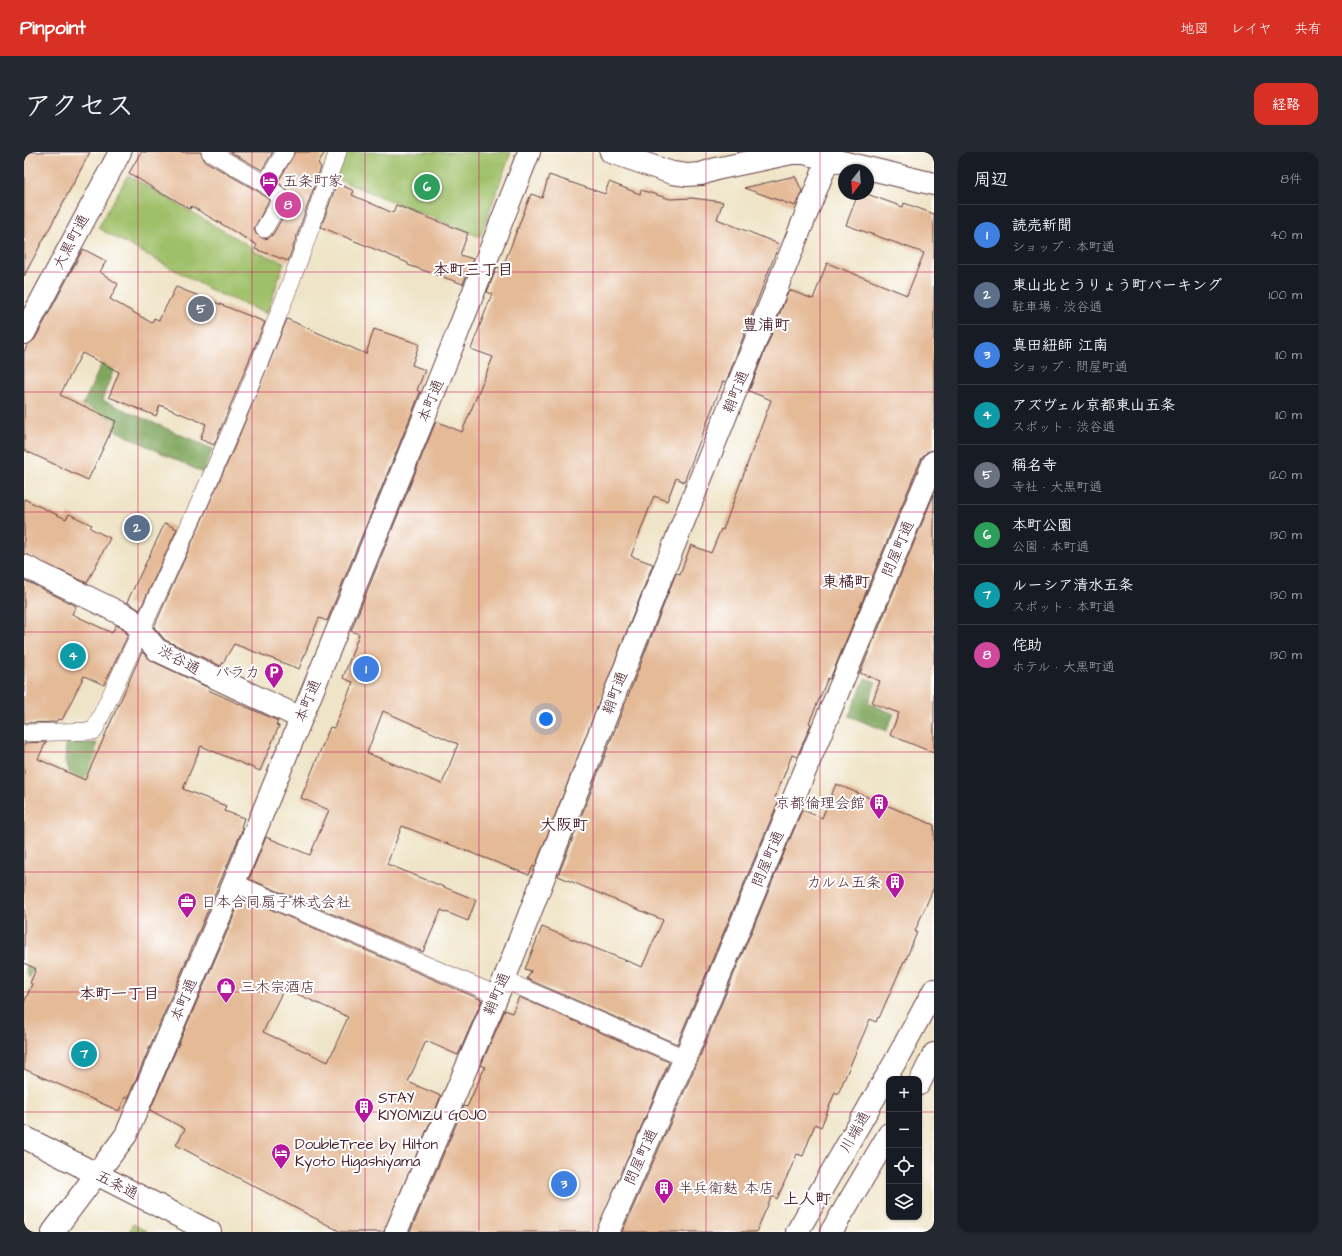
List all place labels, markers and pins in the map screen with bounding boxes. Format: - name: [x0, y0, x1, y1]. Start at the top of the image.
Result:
- hotel icon: 五条町家: [258, 170, 280, 198]
- place label: 五条町家: [283, 171, 343, 192]
- pin: 6: [414, 172, 440, 202]
- pin: 8: [275, 190, 301, 220]
- pin: 5: [188, 294, 214, 324]
- pin: 2: [124, 513, 150, 543]
- pin: 4: [60, 641, 86, 671]
- pin: 1: [353, 654, 379, 684]
- parking icon: パラカ: [263, 661, 285, 689]
- place label: パラカ: [215, 662, 260, 683]
- building icon: 京都倫理会館: [868, 792, 890, 820]
- place label: 京都倫理会館: [775, 793, 865, 814]
- building icon: カルム五条: [884, 871, 906, 899]
- place label: カルム五条: [807, 872, 881, 893]
- office icon: 日本合同扇子株式会社: [176, 891, 198, 919]
- place label: 日本合同扇子株式会社: [201, 892, 351, 913]
- shop icon: 三木宗酒店: [215, 976, 237, 1004]
- place label: 三木宗酒店: [240, 977, 315, 998]
- pin: 7: [71, 1039, 97, 1069]
- place label: STAY KIYOMIZU GOJO: [378, 1088, 487, 1126]
- building icon: STAY KIYOMIZU GOJO: [353, 1096, 375, 1124]
- place label: DoubleTree by Hilton Kyoto Higashiyama: [295, 1134, 438, 1173]
- hotel icon: DoubleTree by Hilton Kyoto Higashiyama: [270, 1142, 292, 1170]
- pin: 3: [551, 1169, 577, 1199]
- building icon: 半兵衛麩 本店: [653, 1177, 675, 1205]
- place label: 半兵衛麩 本店: [678, 1178, 774, 1199]

